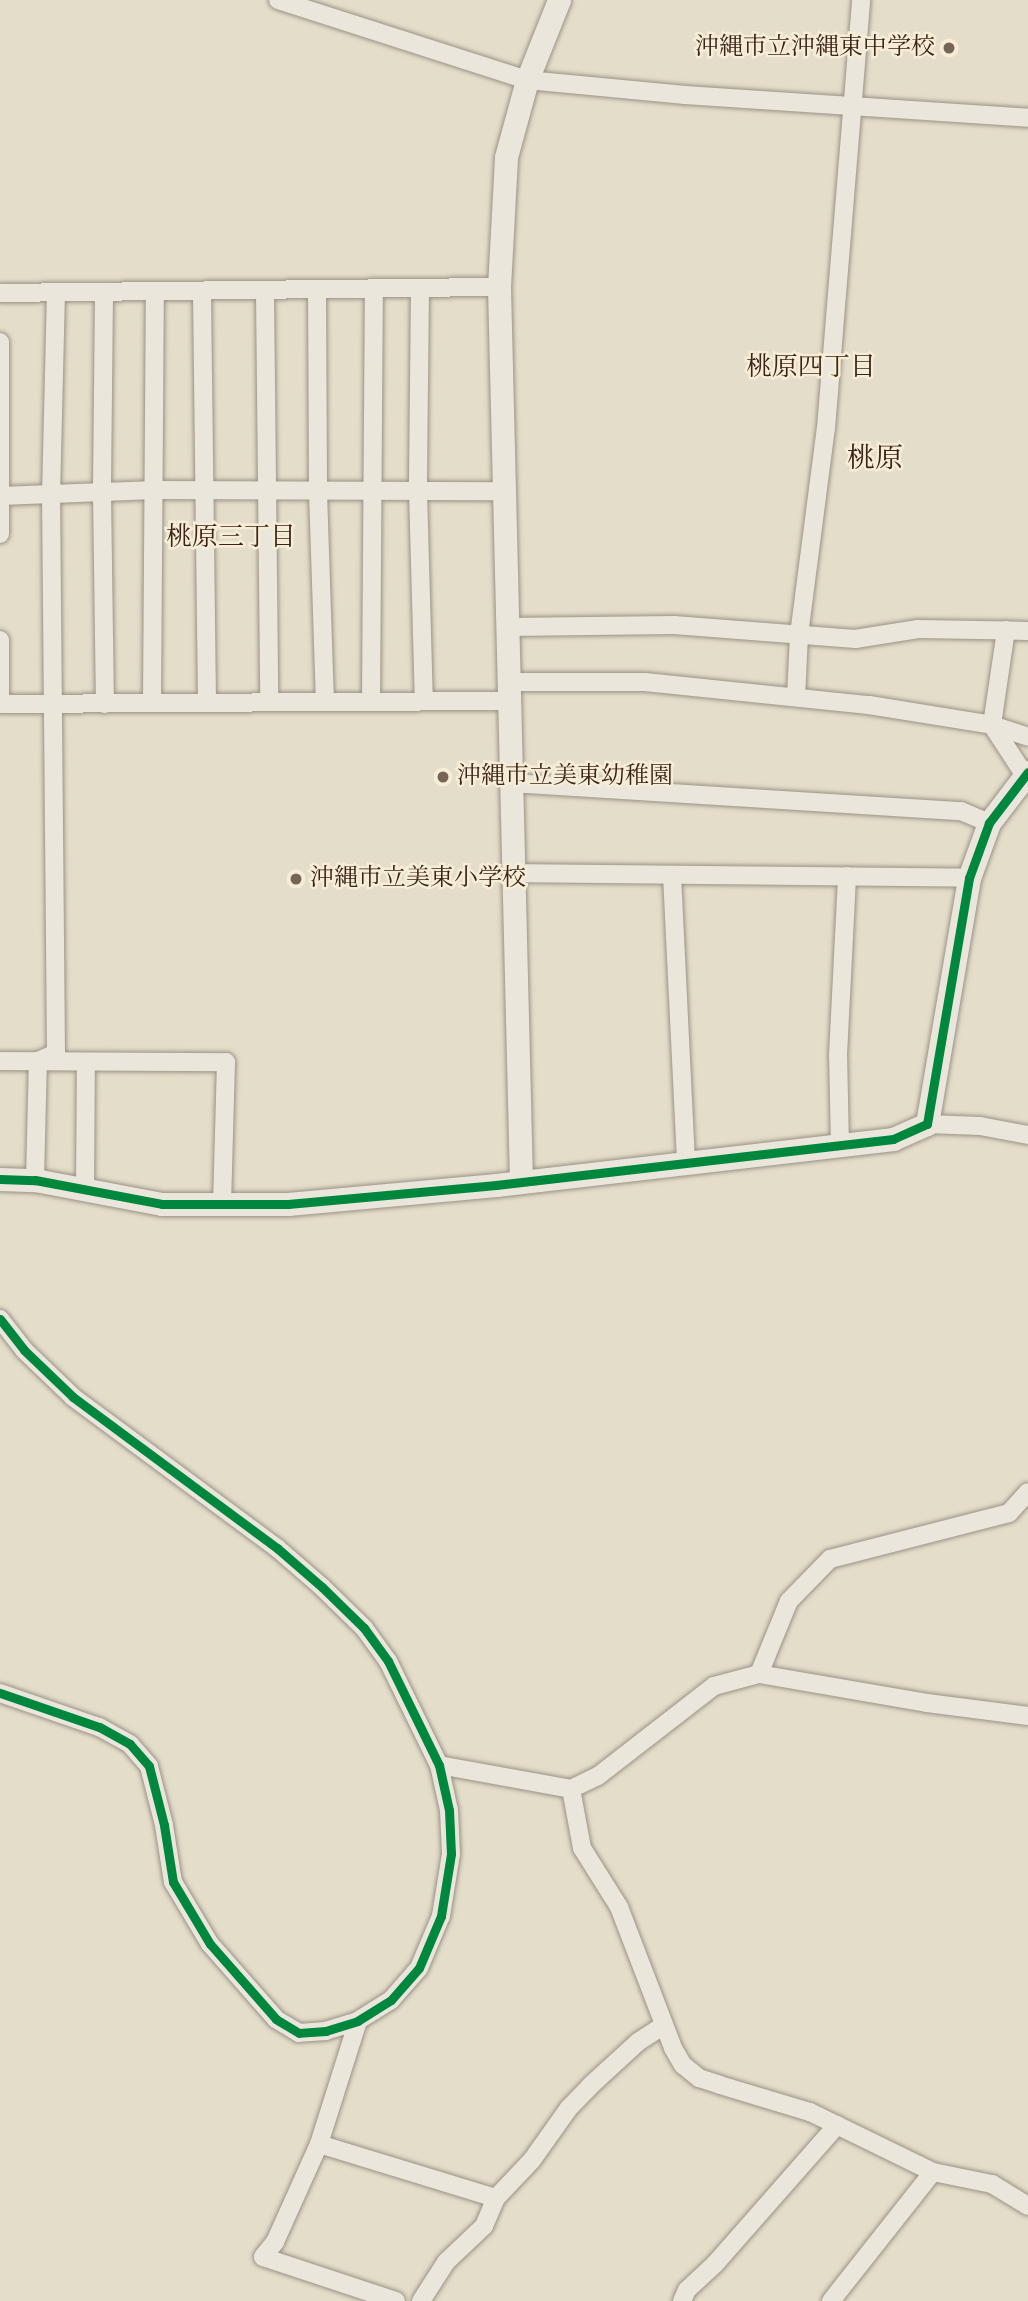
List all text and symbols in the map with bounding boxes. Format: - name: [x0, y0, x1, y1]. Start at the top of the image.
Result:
- place label: 沖縄市立沖縄東中学校: [695, 34, 935, 62]
- marker: 沖縄市立沖縄東中学校: [941, 40, 957, 56]
- district label: 桃原四丁目: [746, 352, 876, 384]
- district label: 桃原: [847, 442, 903, 476]
- district label: 桃原三丁目: [166, 522, 296, 554]
- place label: 沖縄市立美東幼稚園: [457, 763, 673, 791]
- marker: 沖縄市立美東幼稚園: [435, 769, 451, 785]
- place label: 沖縄市立美東小学校: [310, 865, 526, 893]
- marker: 沖縄市立美東小学校: [288, 871, 304, 887]

